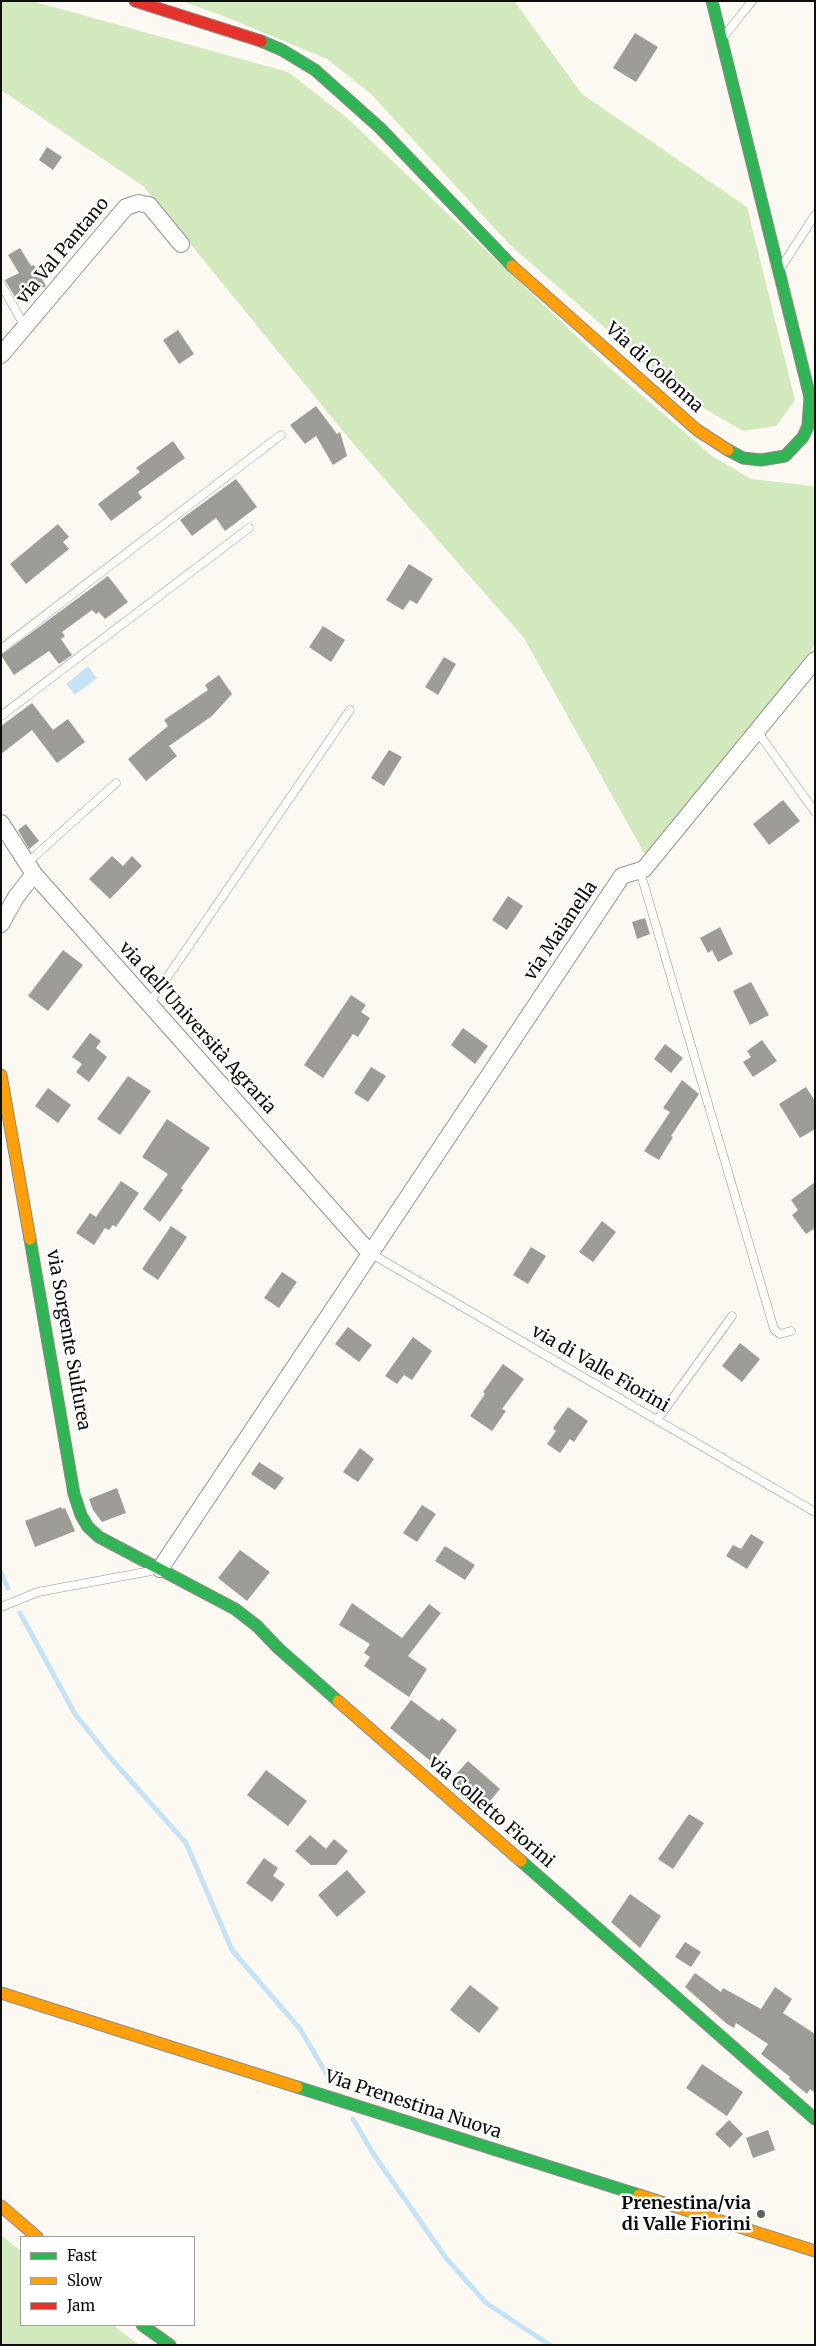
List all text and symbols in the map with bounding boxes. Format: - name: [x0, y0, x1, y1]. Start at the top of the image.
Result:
- street label: via Val Pantano: [12, 193, 114, 309]
- street label: Via di Colonna: [601, 318, 707, 418]
- street label: via Maianella: [520, 877, 602, 985]
- street label: via dell'Università Agraria: [114, 937, 280, 1119]
- street label: via Sorgente Sulfurea: [41, 1248, 95, 1432]
- street label: via di Valle Fiorini: [527, 1321, 673, 1417]
- street label: via Colletto Fiorini: [424, 1751, 558, 1873]
- street label: Via Prenestina Nuova: [322, 2066, 504, 2144]
- place label: Prenestina/via di Valle Fiorini: [621, 2193, 751, 2236]
- marker: Prenestina/via di Valle Fiorini: [755, 2208, 767, 2220]
- legend: [20, 2236, 195, 2326]
- text: Fast: [67, 2246, 97, 2265]
- text: Slow: [67, 2271, 102, 2290]
- text: Jam: [67, 2296, 95, 2315]

